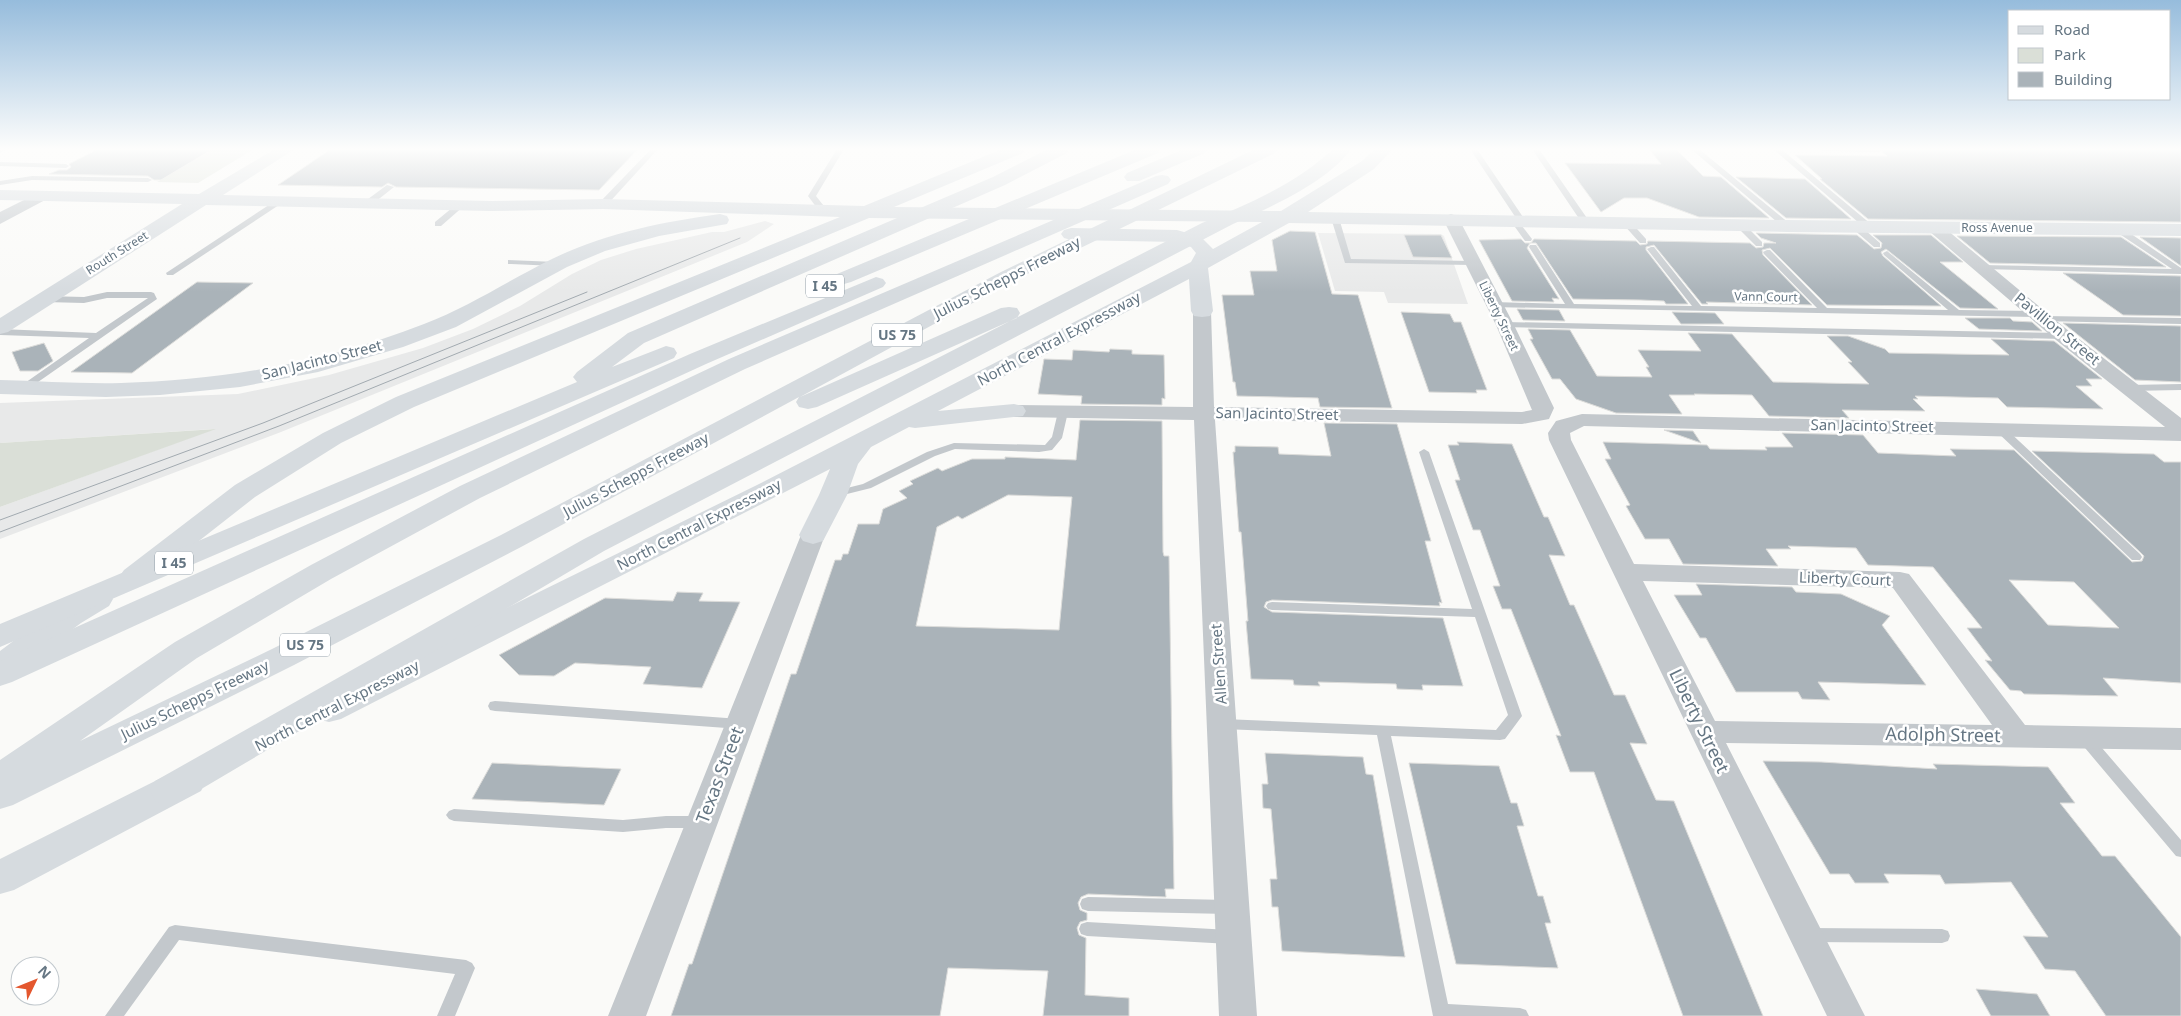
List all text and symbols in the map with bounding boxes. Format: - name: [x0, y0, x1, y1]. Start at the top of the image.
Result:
- legend: [2008, 10, 2171, 100]
- text: Road: [2054, 19, 2090, 39]
- text: Park: [2054, 44, 2086, 64]
- text: Building: [2054, 69, 2112, 89]
- street label: Ross Avenue: [1961, 219, 2033, 236]
- street label: Routh Street: [82, 226, 152, 278]
- street label: Julius Schepps Freeway: [928, 231, 1084, 324]
- road number: I 45: [806, 274, 844, 298]
- street label: Liberty Street: [1475, 278, 1524, 354]
- street label: North Central Expressway: [973, 286, 1144, 390]
- street label: Vann Court: [1734, 287, 1798, 306]
- street label: Pavillion Street: [2011, 288, 2105, 369]
- road number: US 75: [872, 324, 922, 346]
- street label: San Jacinto Street: [260, 334, 384, 384]
- street label: San Jacinto Street: [1215, 402, 1339, 424]
- street label: San Jacinto Street: [1810, 414, 1934, 436]
- street label: Julius Schepps Freeway: [557, 427, 712, 522]
- street label: North Central Expressway: [613, 474, 784, 574]
- road number: I 45: [155, 552, 193, 574]
- street label: Liberty Court: [1799, 566, 1892, 590]
- street label: Allen Street: [1205, 622, 1231, 705]
- road number: US 75: [280, 634, 330, 656]
- street label: Julius Schepps Freeway: [115, 654, 272, 745]
- street label: North Central Expressway: [251, 655, 422, 755]
- street label: Liberty Street: [1664, 664, 1736, 777]
- street label: Adolph Street: [1885, 721, 2001, 747]
- street label: Texas Street: [690, 722, 749, 826]
- north arrow: [10, 956, 60, 1006]
- text: N: [34, 961, 56, 982]

